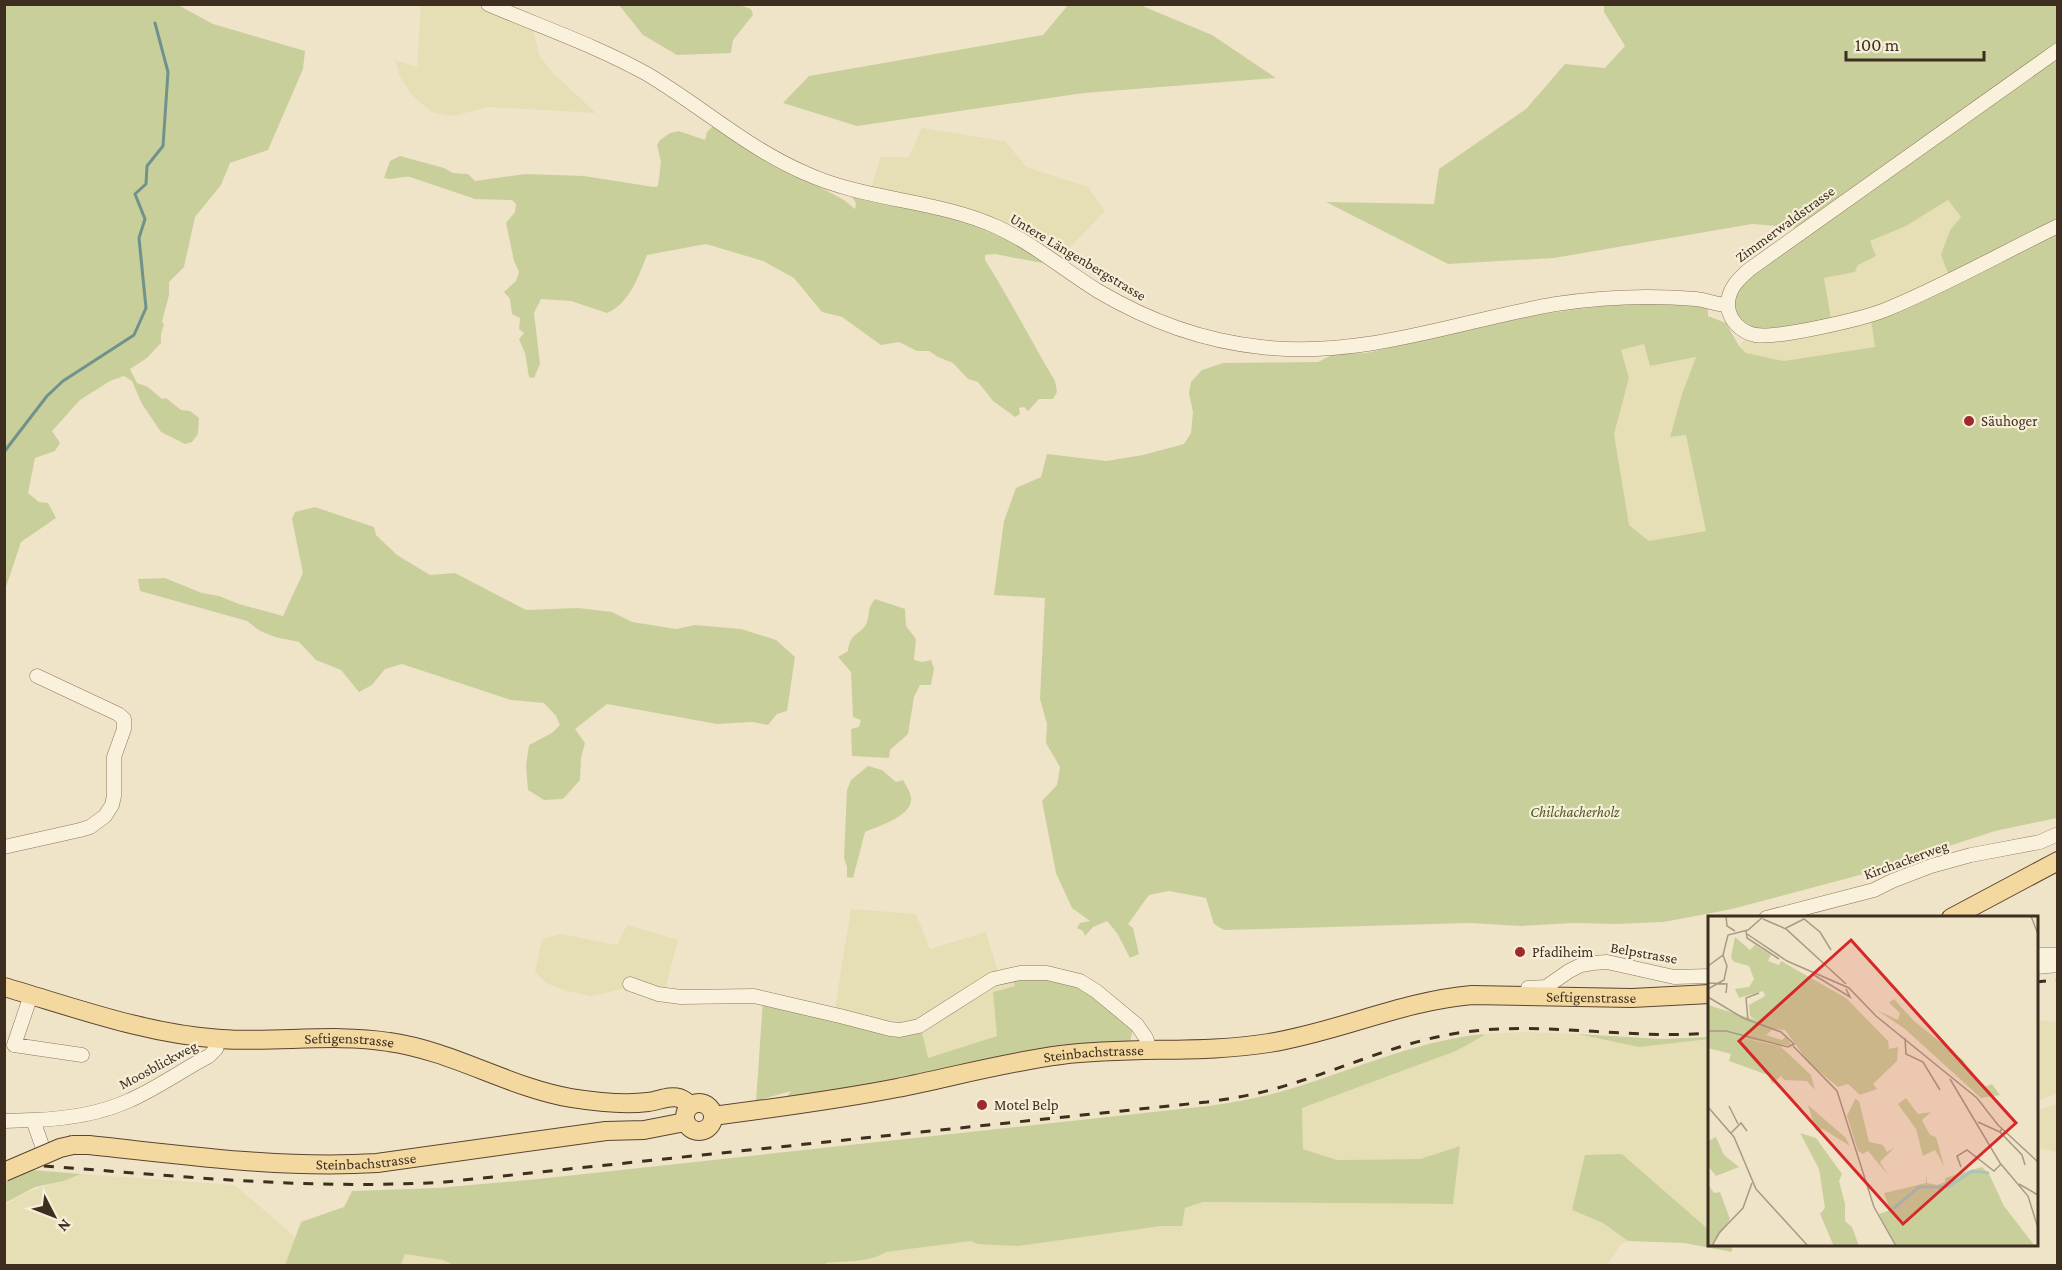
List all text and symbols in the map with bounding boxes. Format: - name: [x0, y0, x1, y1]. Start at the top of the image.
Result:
- scale bar: [1846, 24, 1984, 62]
- text: 100 m: [1855, 35, 1900, 55]
- street label: Zimmerwaldstrasse: [1732, 182, 1838, 265]
- street label: Untere Längenbergstrasse: [1007, 210, 1149, 305]
- place label: Säuhoger: [1981, 413, 2038, 430]
- marker: Säuhoger: [1962, 414, 1976, 428]
- park label: Chilchacherholz: [1530, 804, 1620, 820]
- street label: Kirchackerweg: [1862, 837, 1951, 884]
- inset map: [1708, 916, 2038, 1246]
- street label: Belpstrasse: [1609, 939, 1679, 968]
- place label: Pfadiheim: [1532, 944, 1593, 960]
- marker: Pfadiheim: [1513, 945, 1527, 959]
- street label: Seftigenstrasse: [1546, 988, 1637, 1006]
- street label: Seftigenstrasse: [304, 1030, 396, 1051]
- street label: Moosblickweg: [116, 1038, 200, 1093]
- street label: Steinbachstrasse: [1042, 1042, 1144, 1065]
- place label: Motel Belp: [994, 1097, 1059, 1114]
- marker: Motel Belp: [975, 1098, 989, 1112]
- street label: Steinbachstrasse: [316, 1150, 418, 1172]
- north arrow: [24, 1186, 84, 1246]
- text: N: [55, 1216, 75, 1236]

